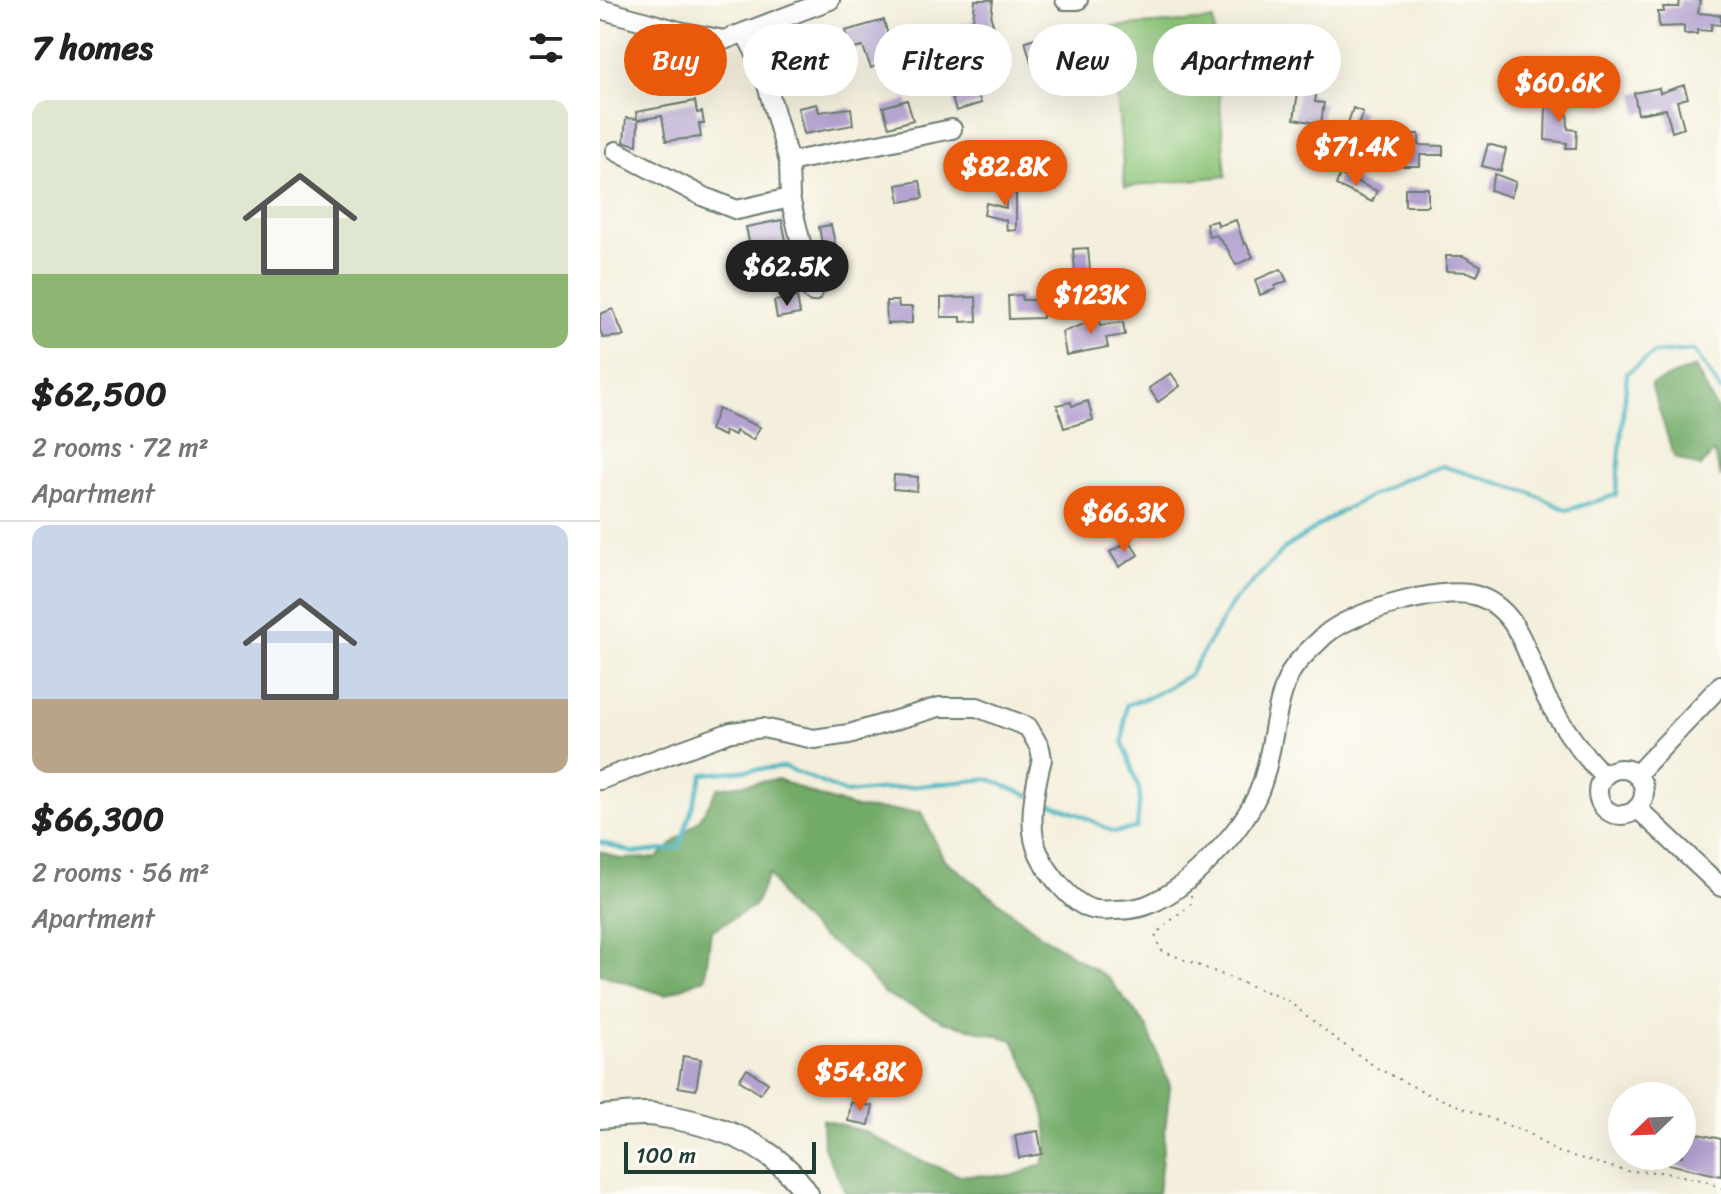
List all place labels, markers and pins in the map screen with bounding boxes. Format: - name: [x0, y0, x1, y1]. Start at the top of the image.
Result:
- pin: $60.6K: [1494, 56, 1624, 124]
- pin: $71.4K: [1291, 120, 1421, 188]
- pin: $82.8K: [940, 140, 1070, 208]
- pin: $62.5K: [722, 240, 852, 308]
- pin: $123K: [1035, 268, 1147, 336]
- pin: $66.3K: [1059, 486, 1189, 554]
- pin: $54.8K: [795, 1045, 925, 1113]

